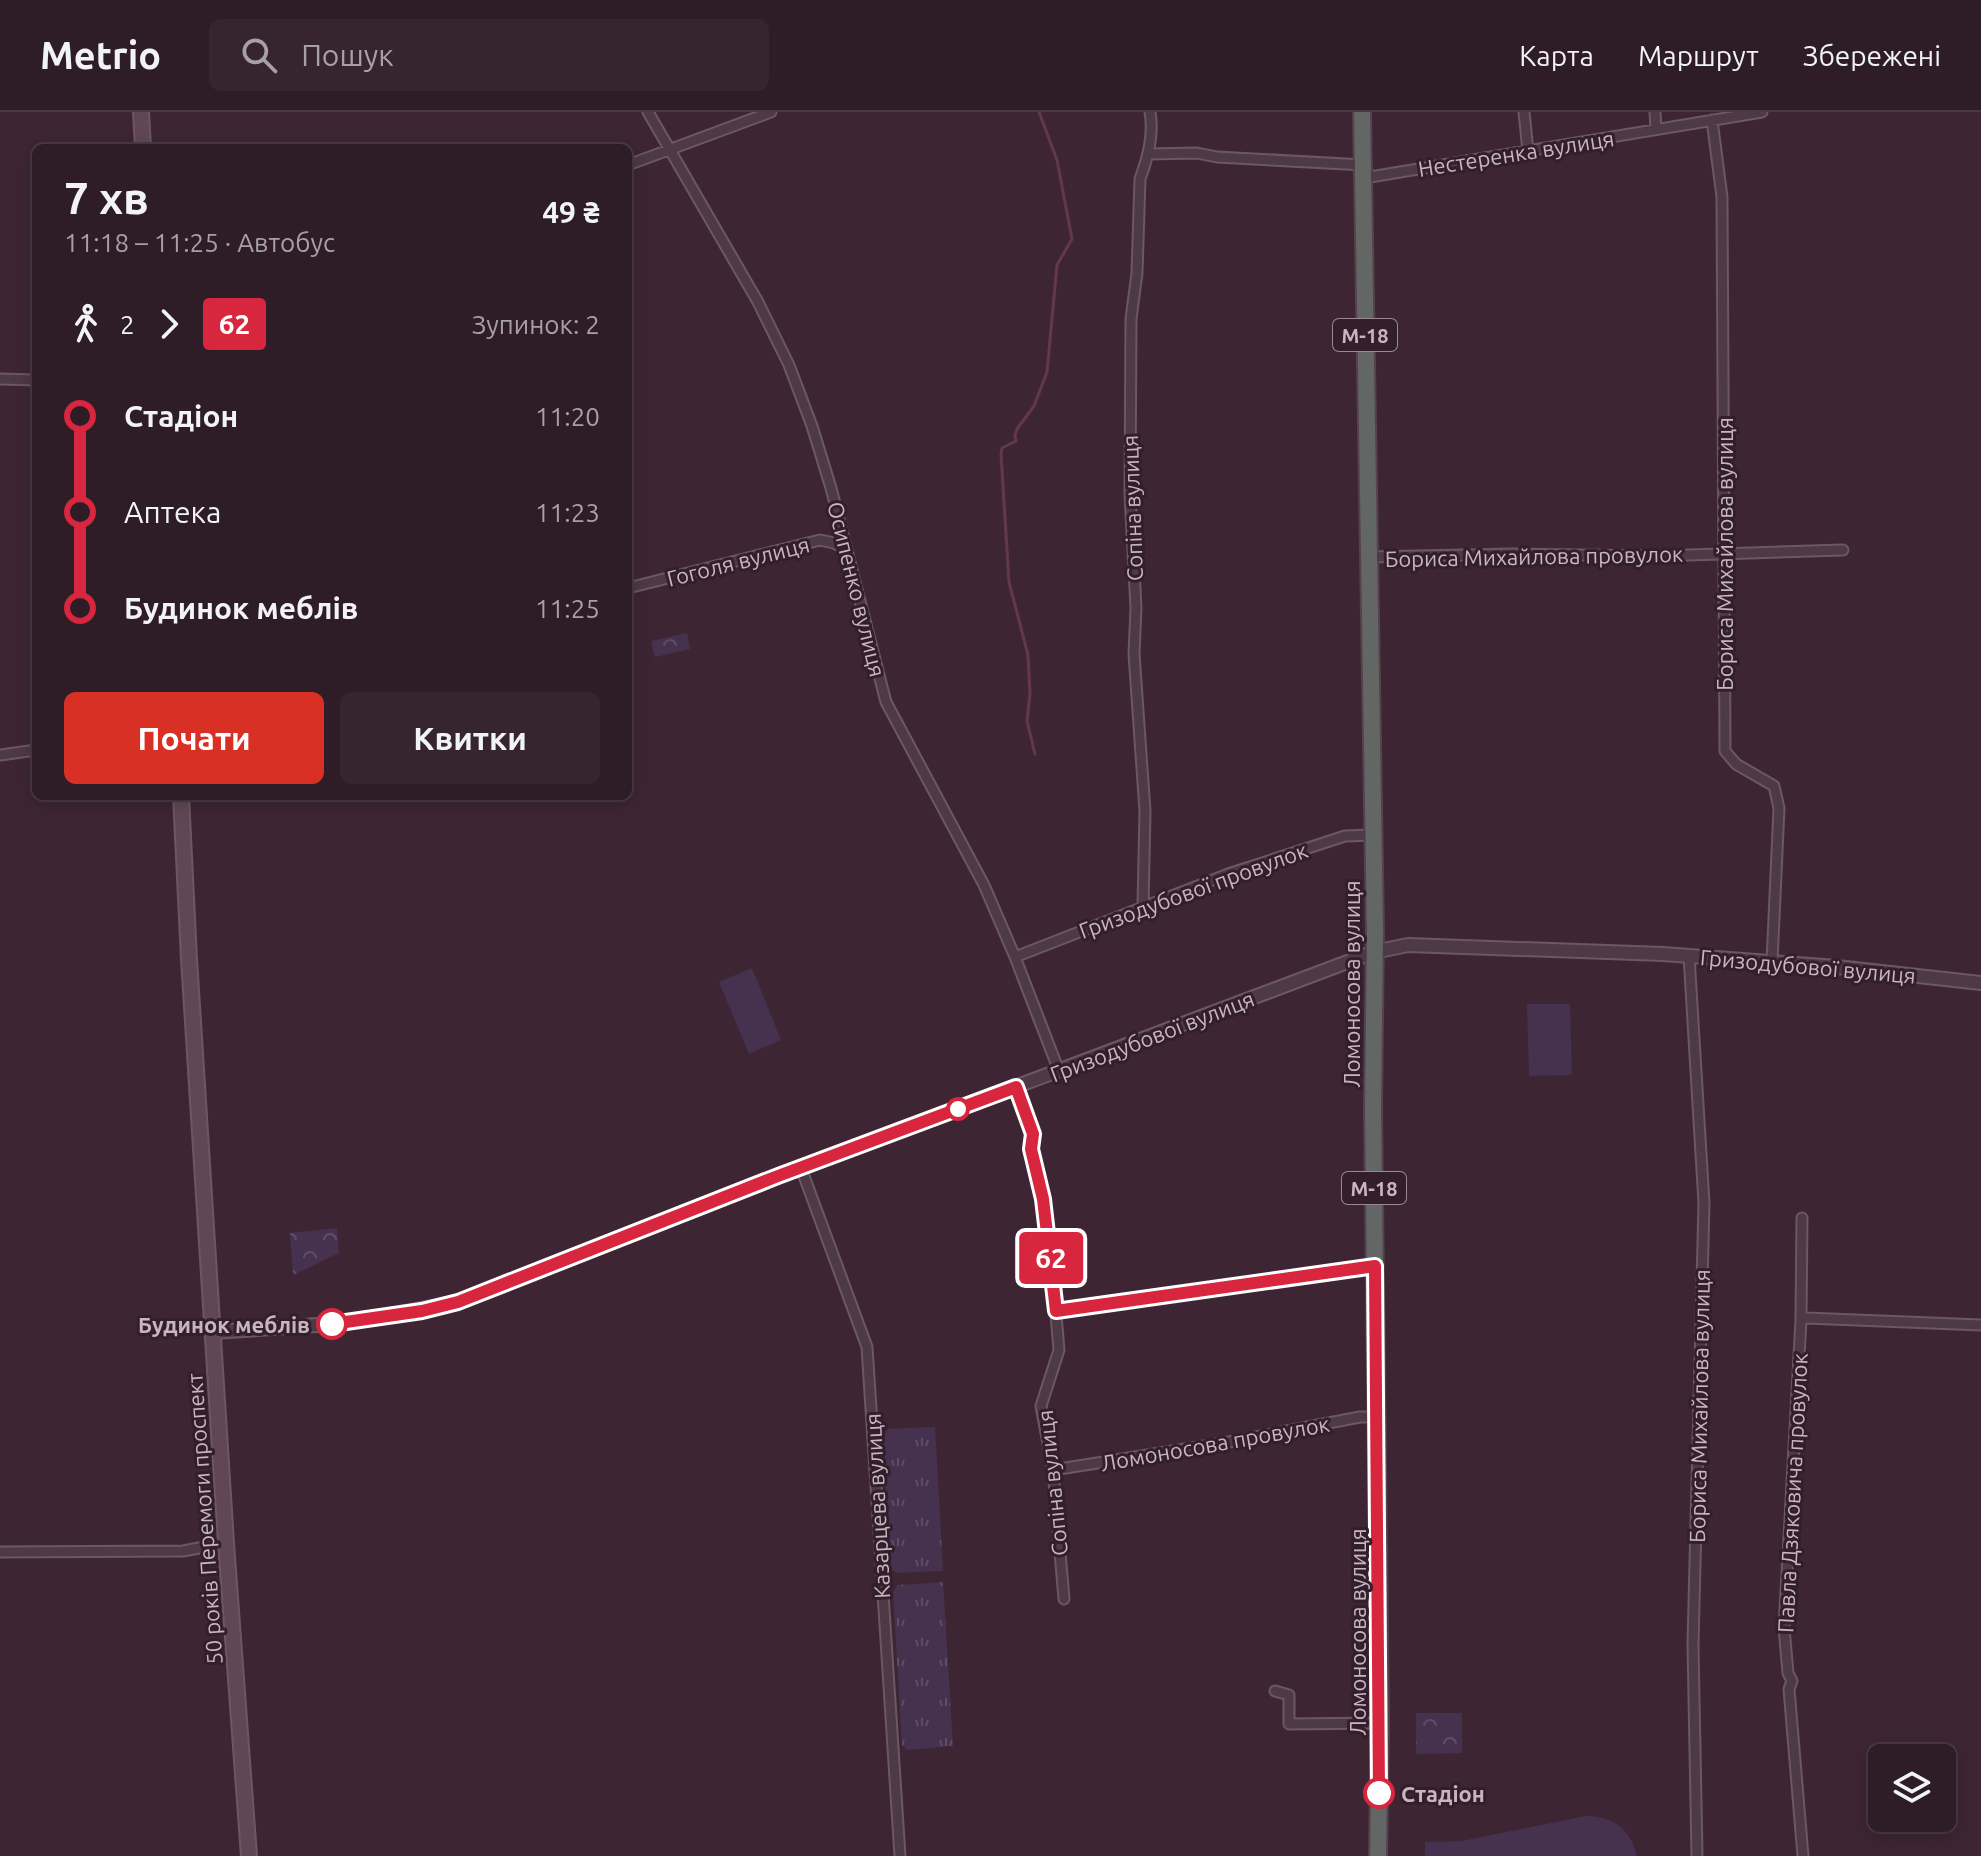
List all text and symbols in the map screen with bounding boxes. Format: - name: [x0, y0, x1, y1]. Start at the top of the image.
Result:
- search box: [209, 19, 769, 91]
- icon: search: [237, 33, 281, 77]
- text: Metrio: [40, 34, 161, 76]
- text: Пошук: [301, 38, 394, 72]
- text: Карта: [1519, 40, 1594, 71]
- text: Маршрут: [1638, 40, 1759, 71]
- text: Збережені: [1803, 40, 1941, 71]
- street label: Нестеренка вулиця: [1416, 125, 1616, 181]
- text: 7 хв: [64, 173, 149, 222]
- text: 49 ₴: [542, 195, 600, 229]
- text: 11:18 – 11:25 · Автобус: [64, 228, 335, 257]
- icon: walk: [64, 302, 108, 346]
- icon: forward: [147, 302, 191, 346]
- text: 62: [219, 308, 250, 339]
- text: 2: [120, 310, 135, 339]
- text: Зупинок: 2: [472, 310, 600, 339]
- road number: М-18: [1333, 319, 1397, 351]
- text: Стадіон: [124, 399, 238, 433]
- text: 11:20: [535, 402, 600, 431]
- street label: Бориса Михайлова вулиця: [1712, 417, 1737, 691]
- street label: Сопіна вулиця: [1117, 434, 1147, 582]
- text: Аптека: [124, 495, 221, 529]
- text: 11:23: [535, 498, 600, 527]
- street label: Осипенко вулиця: [823, 499, 891, 679]
- street label: Гоголя вулиця: [664, 531, 812, 591]
- street label: Бориса Михайлова провулок: [1385, 541, 1683, 571]
- text: Будинок меблів: [124, 591, 358, 625]
- text: 11:25: [535, 594, 600, 623]
- button: Почати: [64, 692, 324, 784]
- button: Квитки: [340, 692, 600, 784]
- street label: Гризодубової провулок: [1075, 837, 1311, 943]
- street label: Ломоносова вулиця: [1339, 880, 1364, 1088]
- street label: Гризодубової вулиця: [1699, 944, 1917, 988]
- street label: Гризодубової вулиця: [1046, 986, 1258, 1086]
- unlabelled marker: [947, 1098, 969, 1120]
- road number: М-18: [1342, 1172, 1406, 1204]
- line badge: 62: [1015, 1232, 1087, 1284]
- text: 62: [1035, 1242, 1067, 1273]
- street label: Бориса Михайлова вулиця: [1684, 1269, 1714, 1543]
- marker: Будинок меблів: [317, 1309, 347, 1339]
- place label: Будинок меблів: [138, 1312, 310, 1337]
- street label: Павла Дзяковича провулок: [1772, 1352, 1812, 1634]
- street label: 50 років Перемоги проспект: [181, 1372, 227, 1666]
- street label: Сопіна вулиця: [1032, 1409, 1072, 1557]
- street label: Ломоносова провулок: [1099, 1411, 1331, 1475]
- street label: Казарцева вулиця: [860, 1413, 894, 1599]
- street label: Ломоносова вулиця: [1345, 1528, 1370, 1736]
- map controls: [1868, 1744, 1956, 1832]
- button: layers: [1868, 1744, 1956, 1832]
- marker: Стадіон: [1364, 1778, 1394, 1808]
- place label: Стадіон: [1401, 1781, 1485, 1806]

